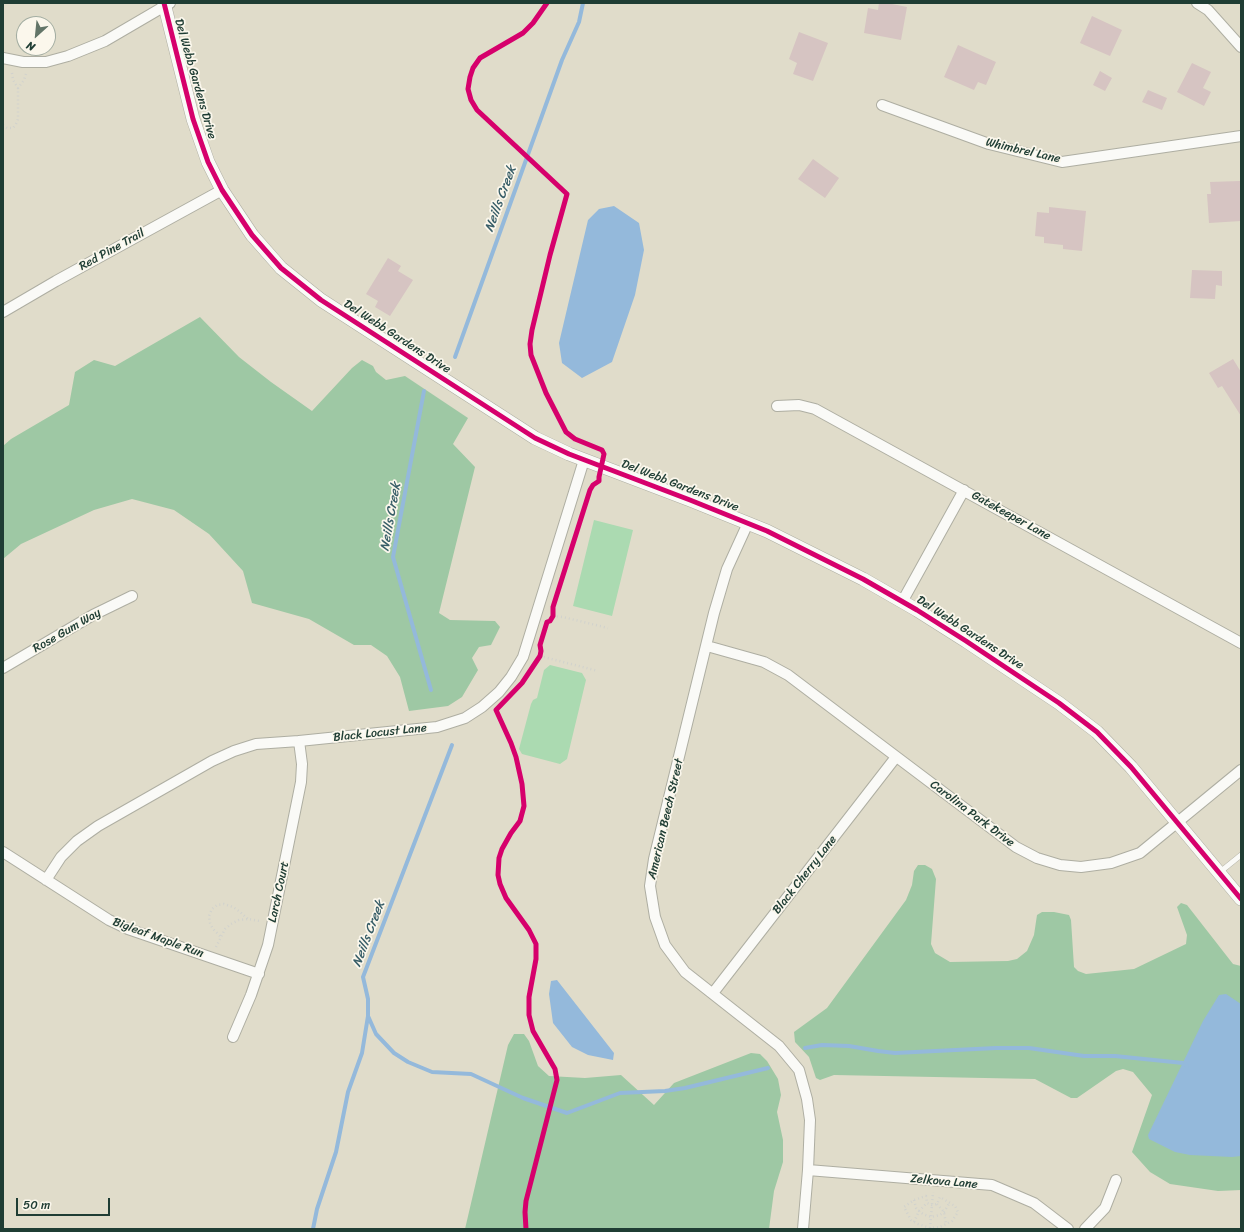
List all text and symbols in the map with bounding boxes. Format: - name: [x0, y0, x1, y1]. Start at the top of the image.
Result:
- north arrow: [16, 16, 56, 56]
- street label: Del Webb Gardens Drive: [171, 17, 219, 141]
- text: N: [23, 36, 38, 56]
- street label: Whimbrel Lane: [984, 135, 1062, 167]
- water label: Neills Creek: [482, 164, 520, 234]
- street label: Red Pine Trail: [77, 226, 147, 274]
- street label: Del Webb Gardens Drive: [341, 297, 453, 377]
- street label: Del Webb Gardens Drive: [619, 457, 741, 515]
- water label: Neills Creek: [377, 482, 405, 552]
- street label: Gatekeeper Lane: [969, 488, 1053, 544]
- street label: Del Webb Gardens Drive: [914, 593, 1026, 673]
- street label: Rose Gum Way: [31, 606, 103, 656]
- street label: Black Locust Lane: [332, 721, 428, 745]
- street label: American Beech Street: [645, 757, 687, 881]
- street label: Carolina Park Drive: [927, 778, 1017, 850]
- street label: Black Cherry Lane: [770, 833, 840, 917]
- street label: Larch Court: [266, 860, 292, 924]
- water label: Neills Creek: [349, 899, 389, 969]
- street label: Bigleaf Maple Run: [110, 915, 206, 961]
- street label: Zelkova Lane: [910, 1172, 978, 1192]
- scale bar: [18, 1190, 112, 1216]
- text: 50 m: [23, 1194, 50, 1216]

